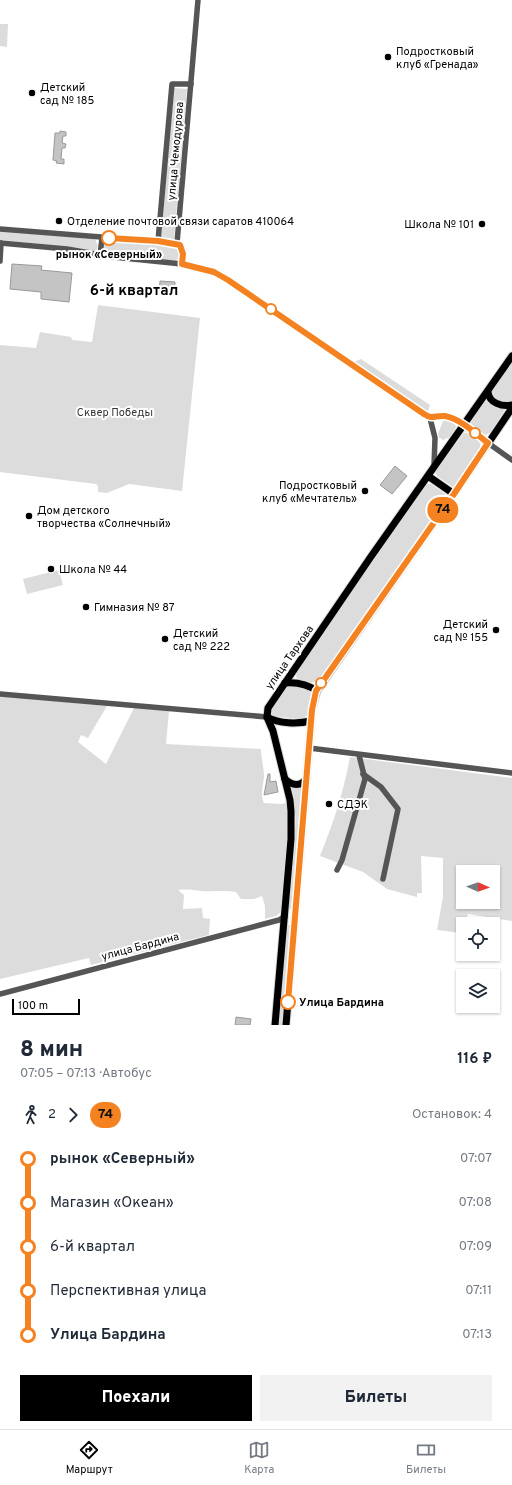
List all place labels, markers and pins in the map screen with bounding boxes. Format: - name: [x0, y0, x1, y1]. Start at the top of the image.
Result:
- place label: Подростковый клуб «Гренада»: [396, 45, 479, 72]
- marker: Подростковый клуб «Гренада»: [383, 52, 393, 62]
- place label: Детский сад № 185: [40, 81, 95, 108]
- marker: Детский сад № 185: [27, 88, 37, 98]
- place label: Отделение почтовой связи саратов 410064: [67, 215, 294, 229]
- marker: Отделение почтовой связи саратов 410064: [54, 216, 64, 226]
- place label: Школа № 101: [404, 218, 474, 232]
- marker: Школа № 101: [477, 219, 487, 229]
- marker: рынок «Северный»: [101, 230, 117, 246]
- place label: рынок «Северный»: [56, 248, 162, 262]
- unlabelled marker: [265, 303, 277, 315]
- unlabelled marker: [469, 427, 481, 439]
- place label: Подростковый клуб «Мечтатель»: [262, 479, 357, 506]
- marker: Подростковый клуб «Мечтатель»: [360, 486, 370, 496]
- place label: Дом детского творчества «Солнечный»: [37, 504, 171, 531]
- marker: Дом детского творчества «Солнечный»: [24, 511, 34, 521]
- place label: Школа № 44: [59, 563, 127, 577]
- marker: Школа № 44: [46, 564, 56, 574]
- place label: Гимназия № 87: [94, 601, 175, 615]
- marker: Гимназия № 87: [81, 602, 91, 612]
- place label: Детский сад № 155: [433, 618, 488, 645]
- marker: Детский сад № 155: [491, 625, 501, 635]
- place label: Детский сад № 222: [173, 627, 230, 654]
- marker: Детский сад № 222: [160, 634, 170, 644]
- unlabelled marker: [315, 677, 327, 689]
- place label: СДЭК: [337, 798, 368, 812]
- marker: СДЭК: [324, 799, 334, 809]
- marker: Улица Бардина: [280, 994, 296, 1010]
- place label: Улица Бардина: [299, 996, 384, 1010]

